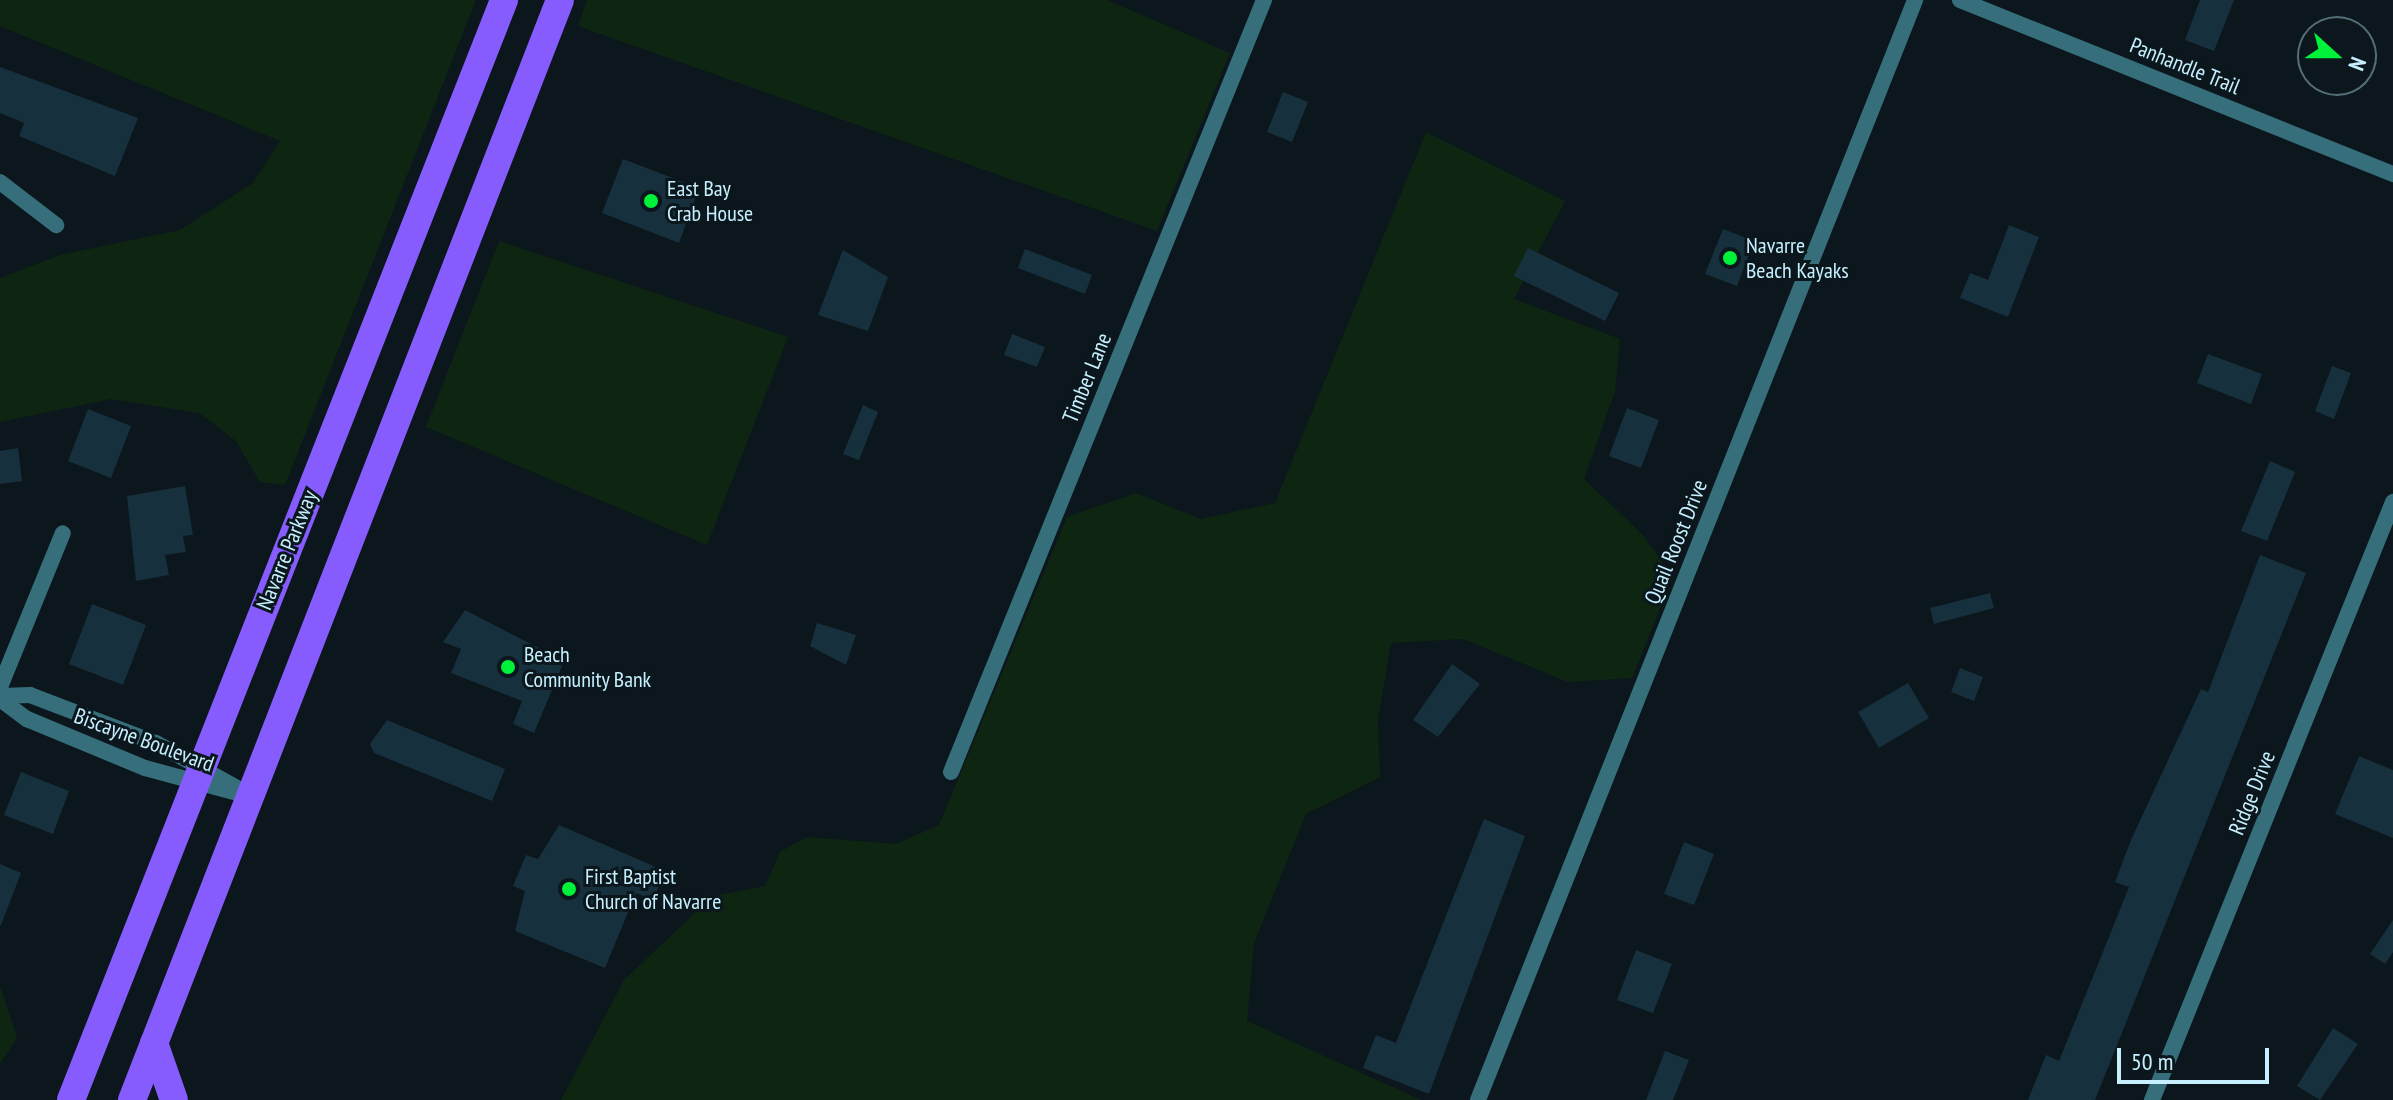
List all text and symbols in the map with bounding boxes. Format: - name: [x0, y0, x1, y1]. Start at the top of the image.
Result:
- north arrow: [2297, 16, 2377, 96]
- street label: Panhandle Trail: [2126, 32, 2244, 100]
- text: N: [2342, 53, 2373, 74]
- place label: East Bay Crab House: [667, 175, 753, 226]
- marker: East Bay Crab House: [642, 192, 660, 210]
- place label: Navarre Beach Kayaks: [1746, 232, 1849, 284]
- marker: Navarre Beach Kayaks: [1721, 249, 1739, 267]
- street label: Timber Lane: [1057, 329, 1117, 427]
- street label: Quail Roost Drive: [1639, 476, 1713, 608]
- street label: Navarre Parkway: [251, 486, 323, 614]
- place label: Beach Community Bank: [524, 641, 652, 692]
- marker: Beach Community Bank: [499, 658, 517, 676]
- street label: Biscayne Boulevard: [70, 702, 218, 778]
- street label: Ridge Drive: [2223, 747, 2281, 839]
- place label: First Baptist Church of Navarre: [585, 863, 721, 914]
- marker: First Baptist Church of Navarre: [560, 880, 578, 898]
- scale bar: [2121, 1032, 2273, 1082]
- text: 50 m: [2131, 1046, 2173, 1077]

